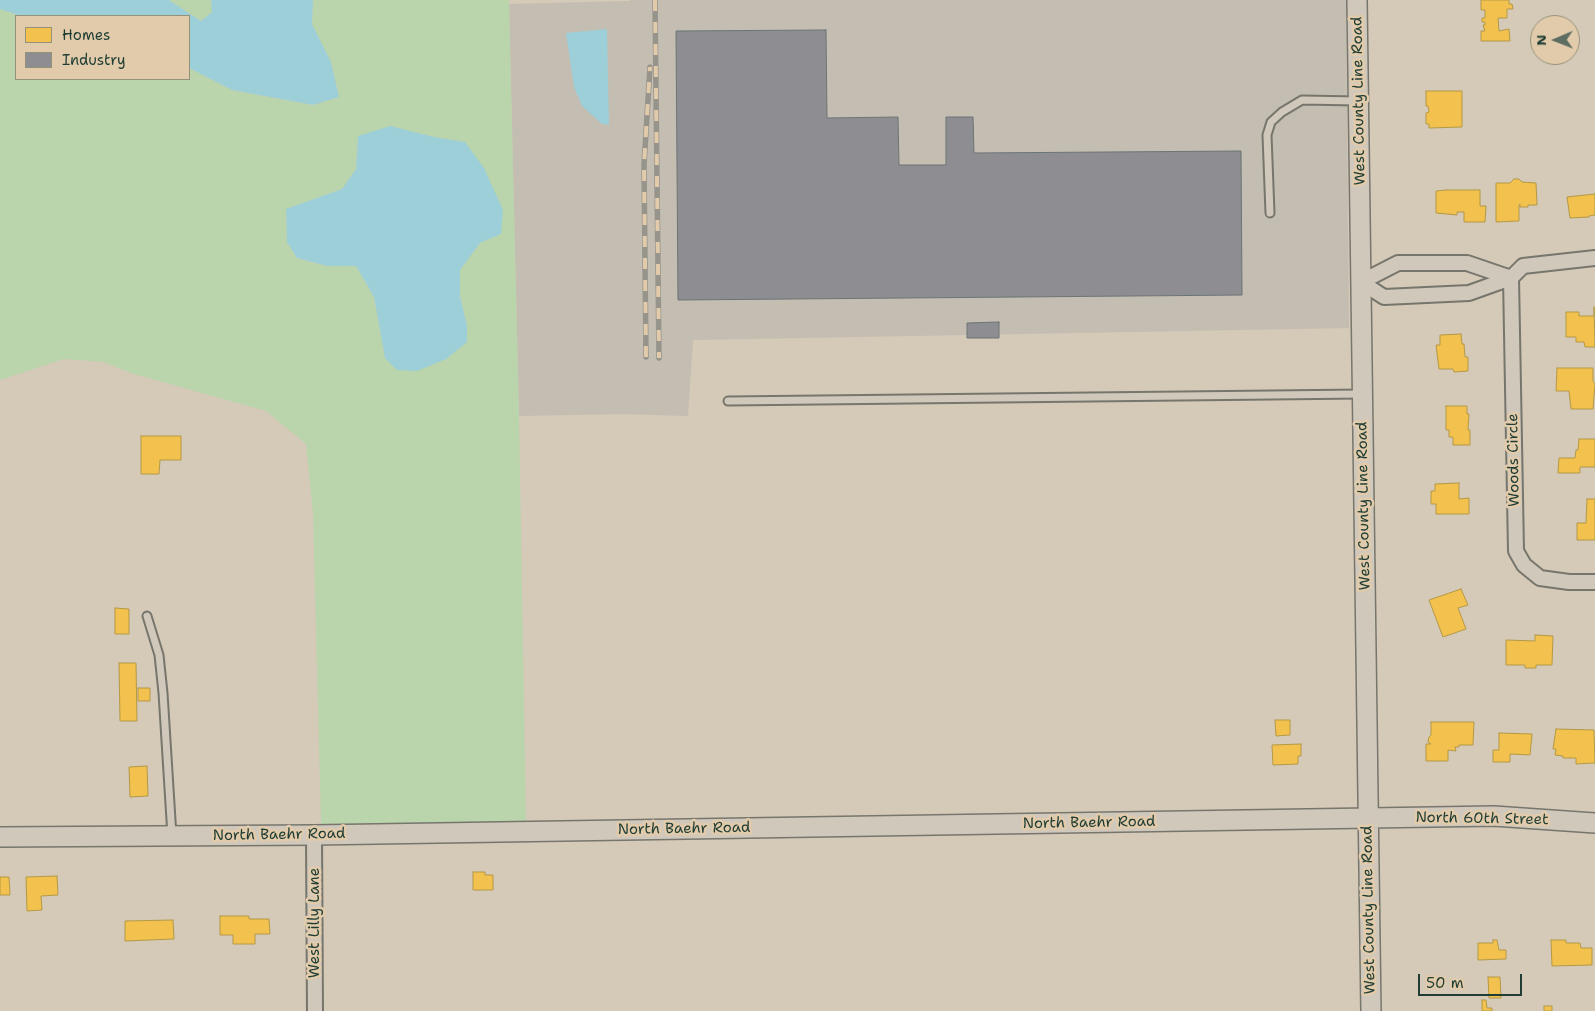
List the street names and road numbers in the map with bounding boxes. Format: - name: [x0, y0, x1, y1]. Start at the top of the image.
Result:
- street label: West County Line Road: [1349, 16, 1369, 186]
- street label: Woods Circle: [1504, 413, 1524, 507]
- street label: West County Line Road: [1354, 421, 1374, 591]
- street label: North 60th Street: [1415, 809, 1549, 829]
- street label: North Baehr Road: [1022, 813, 1156, 833]
- street label: North Baehr Road: [617, 819, 751, 839]
- street label: North Baehr Road: [212, 825, 346, 845]
- street label: West County Line Road: [1359, 825, 1379, 995]
- street label: West Lilly Lane: [306, 868, 324, 978]

